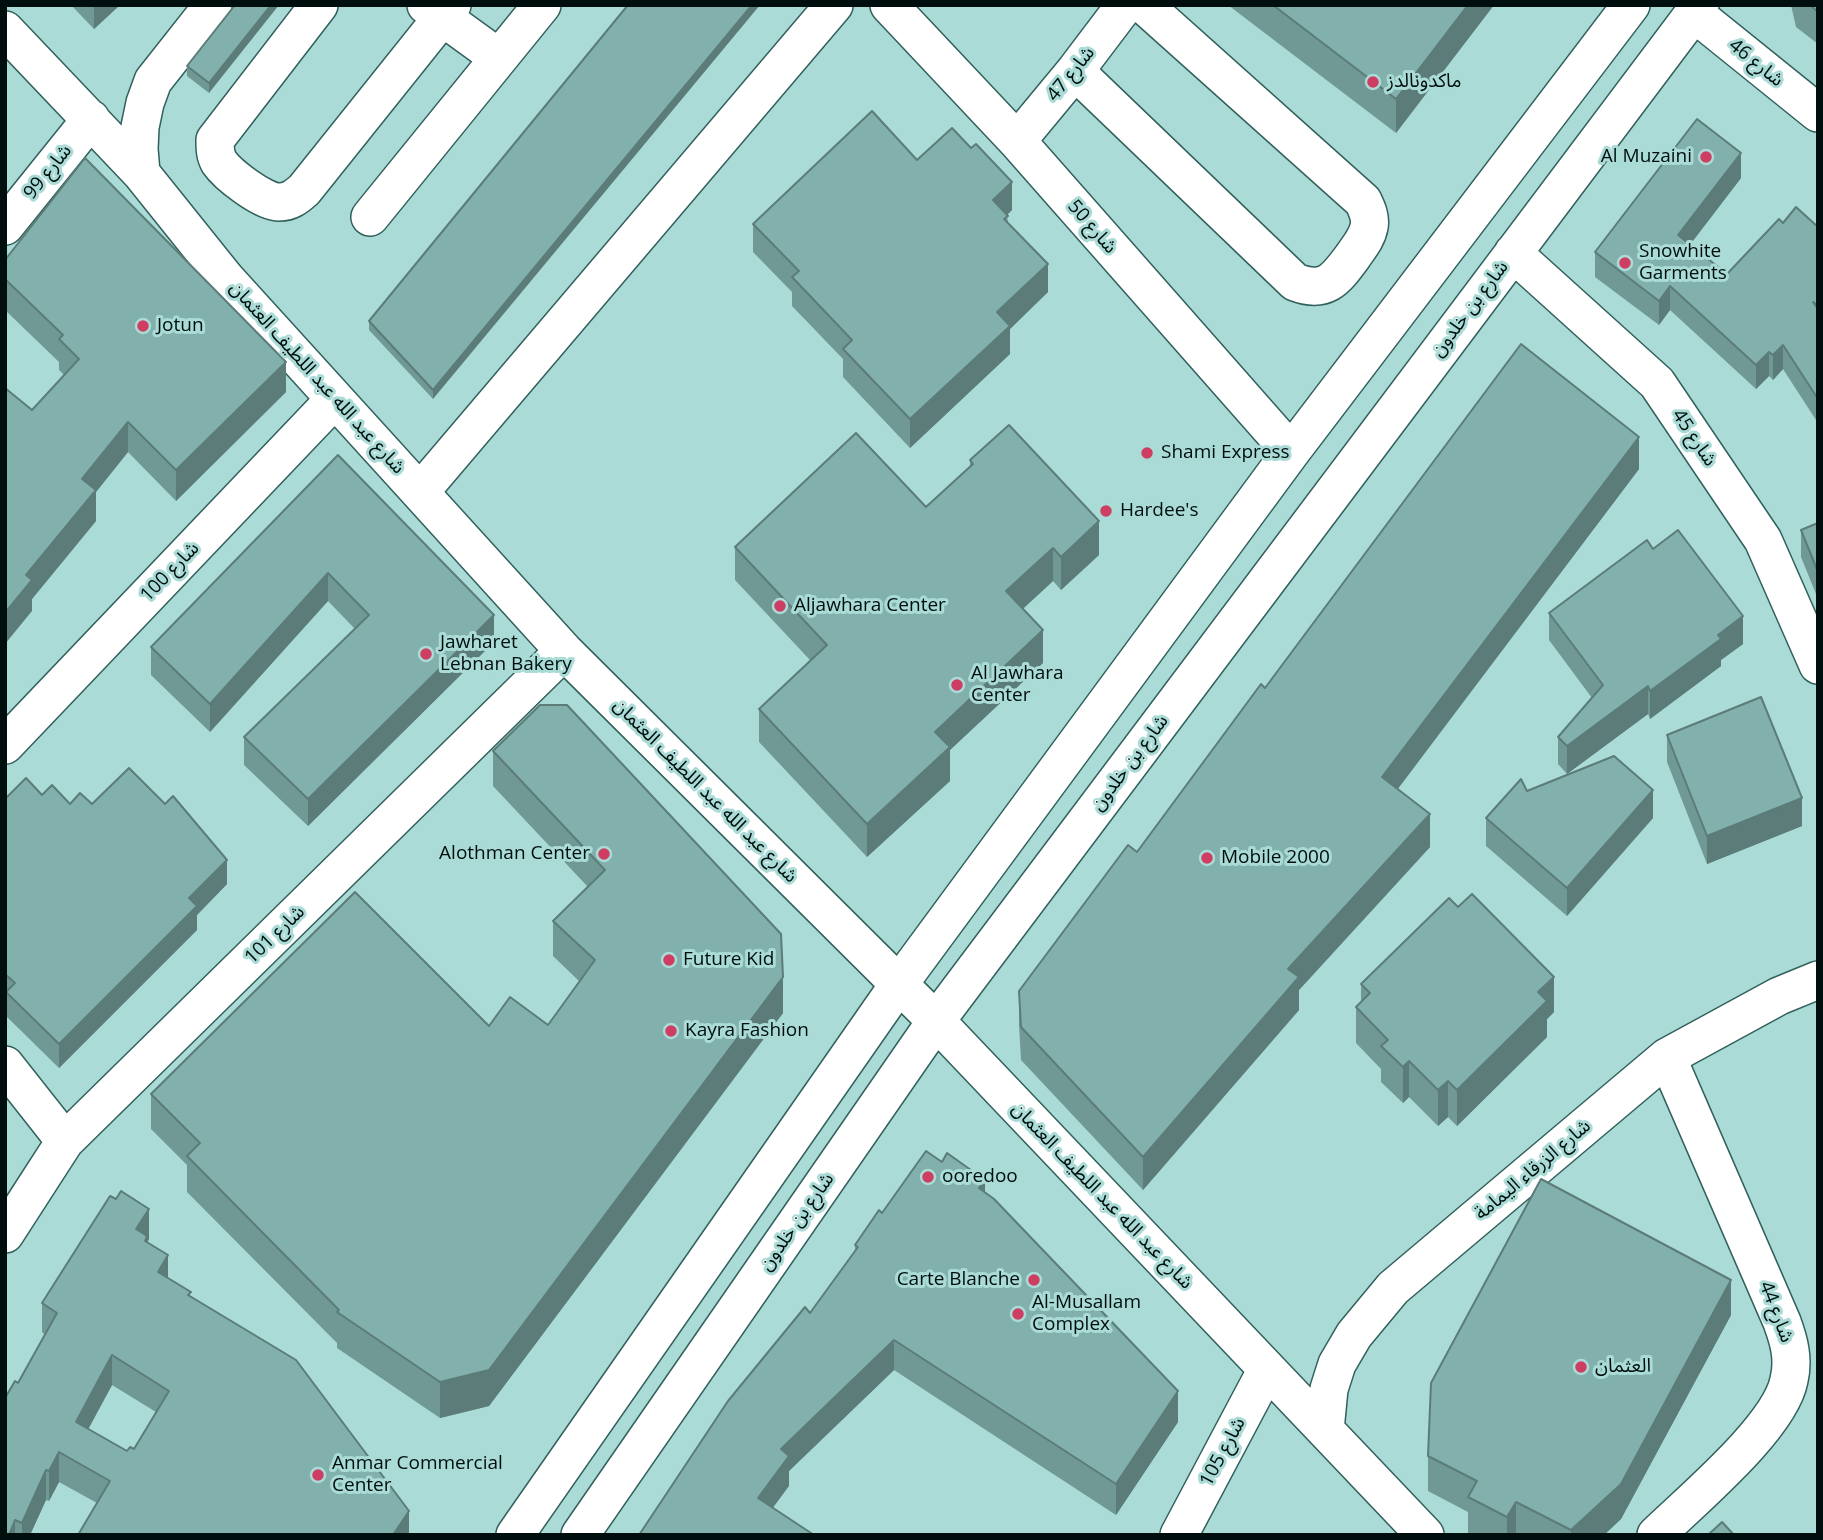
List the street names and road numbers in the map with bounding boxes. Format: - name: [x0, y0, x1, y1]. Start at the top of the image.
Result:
- street label: شارع 46: [1724, 34, 1788, 92]
- street label: شارع 47: [1042, 42, 1100, 106]
- street label: شارع 99: [19, 140, 77, 204]
- street label: شارع 50: [1063, 195, 1121, 259]
- street label: شارع بن خلدون: [1426, 256, 1514, 362]
- street label: شارع عبد الله عبد اللطيف العثمان: [225, 277, 409, 479]
- street label: شارع 45: [1667, 405, 1721, 471]
- street label: شارع 100: [136, 537, 204, 607]
- street label: شارع عبد الله عبد اللطيف العثمان: [608, 694, 802, 888]
- street label: شارع بن خلدون: [1086, 710, 1174, 816]
- street label: شارع 101: [240, 901, 310, 969]
- street label: شارع عبد الله عبد اللطيف العثمان: [1007, 1098, 1197, 1294]
- street label: شارع الزرقاء اليمامة: [1470, 1115, 1596, 1225]
- street label: شارع بن خلدون: [755, 1169, 839, 1275]
- street label: شارع 44: [1754, 1278, 1798, 1346]
- street label: شارع 105: [1195, 1414, 1251, 1490]

